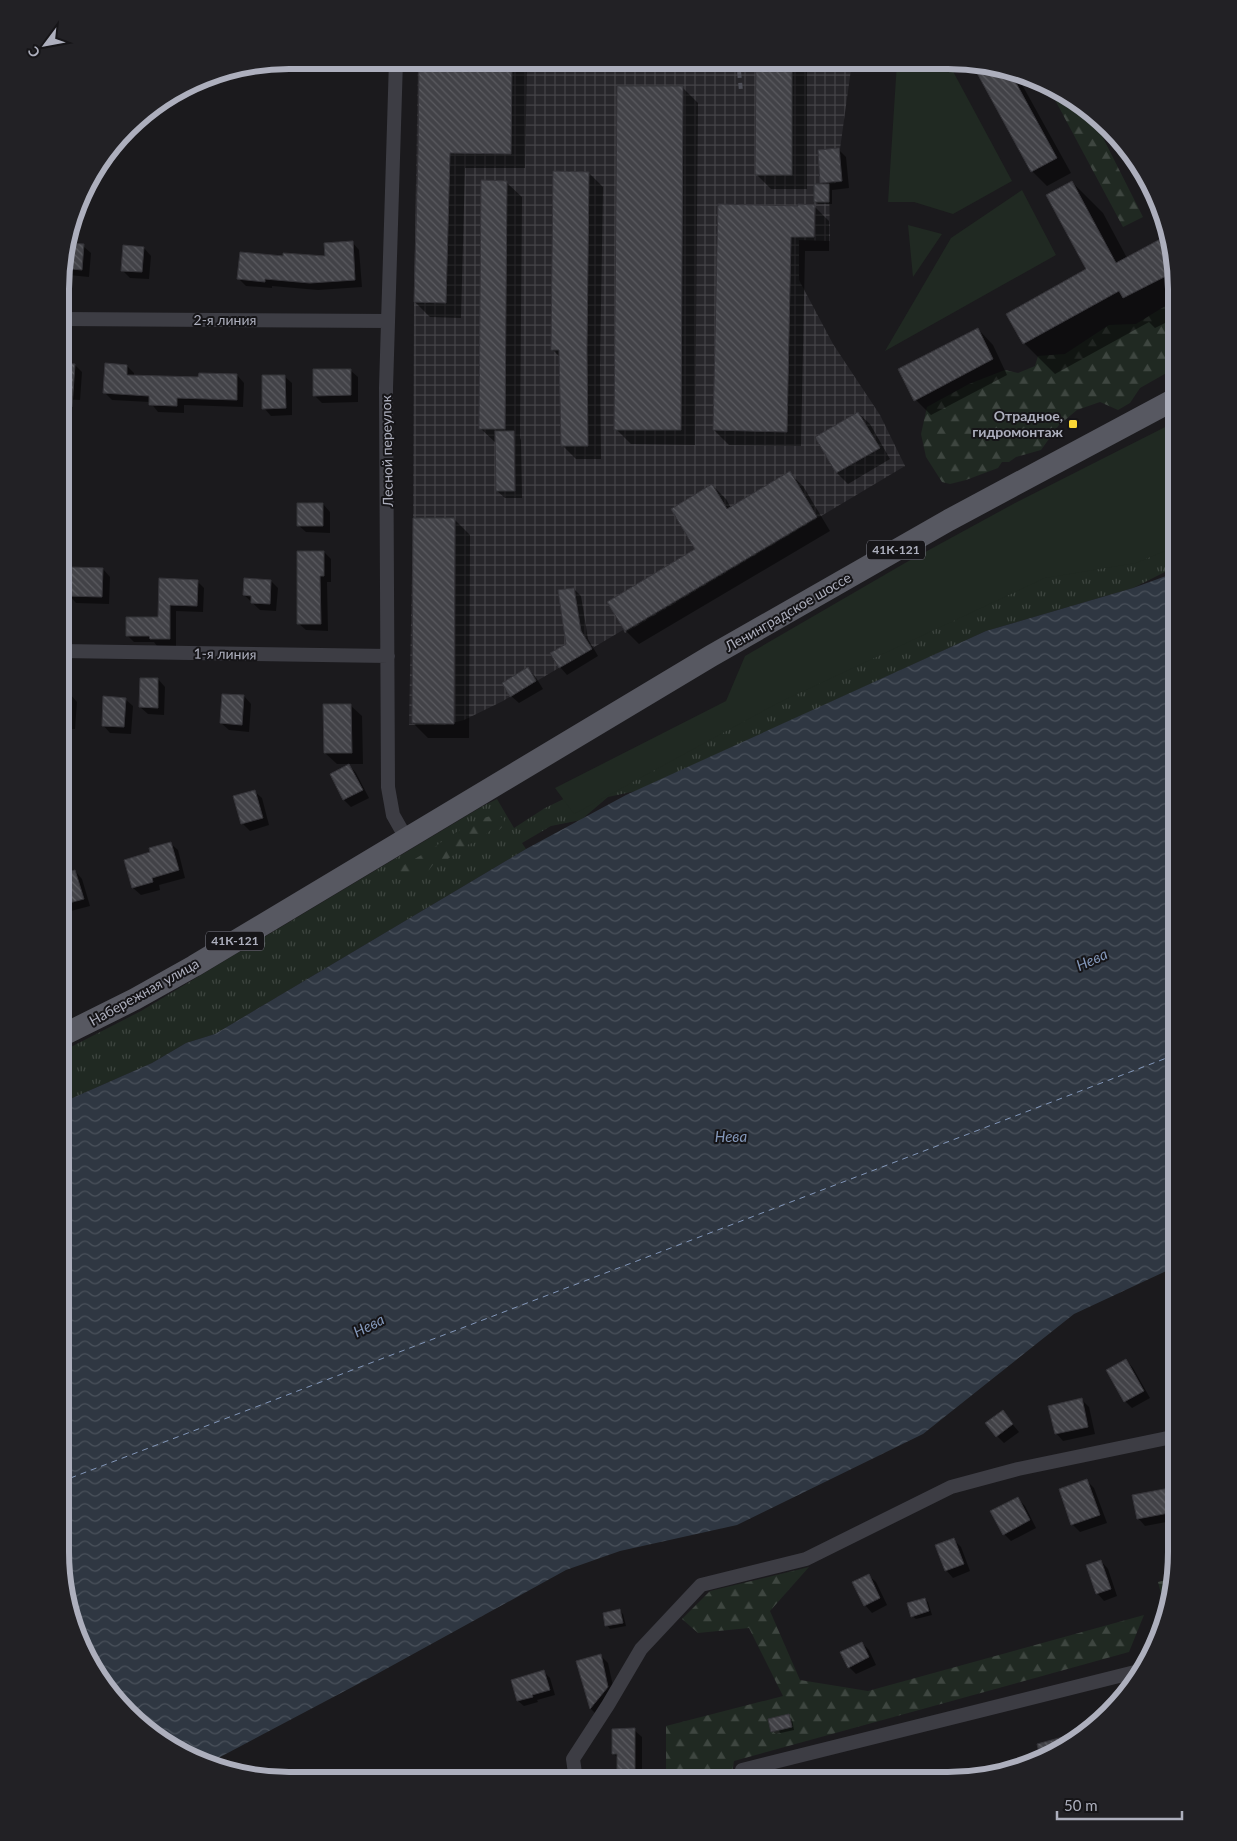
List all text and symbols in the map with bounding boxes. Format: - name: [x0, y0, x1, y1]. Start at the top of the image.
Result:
- north arrow: [20, 20, 70, 70]
- text: С: [23, 43, 43, 61]
- street label: 2-я линия: [194, 311, 256, 328]
- street label: Лесной переулок: [377, 394, 396, 508]
- place label: Отрадное, гидромонтаж: [972, 407, 1064, 440]
- marker: Отрадное, гидромонтаж: [1067, 418, 1079, 430]
- road number: 41К-121: [867, 540, 925, 560]
- street label: Ленинградское шоссе: [721, 569, 854, 655]
- street label: 1-я линия: [193, 644, 257, 663]
- road number: 41К-121: [206, 931, 264, 950]
- water label: Нева: [1073, 944, 1110, 974]
- street label: Набережная улица: [86, 954, 202, 1029]
- water label: Нева: [715, 1127, 748, 1145]
- water label: Нева: [350, 1310, 387, 1340]
- scale bar: [1057, 1788, 1182, 1820]
- text: 50 m: [1064, 1796, 1098, 1814]

